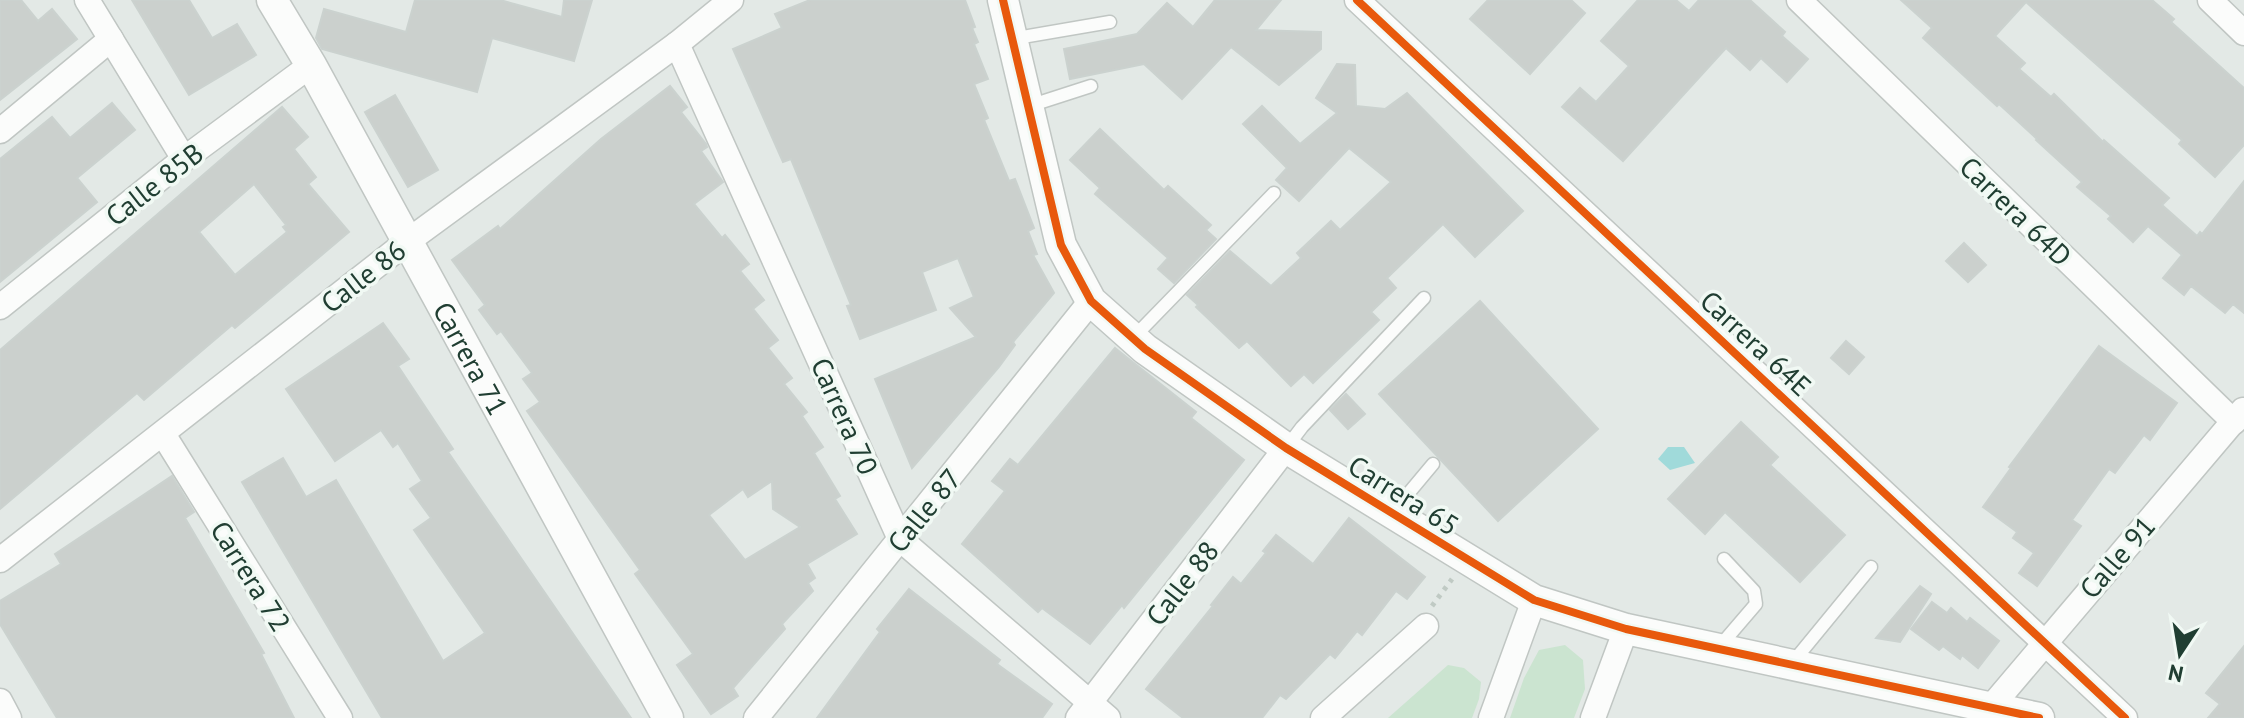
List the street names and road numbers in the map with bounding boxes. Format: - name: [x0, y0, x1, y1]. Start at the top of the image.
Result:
- street label: Calle 85B: [98, 134, 210, 234]
- street label: Carrera 64D: [1952, 148, 2080, 274]
- street label: Calle 86: [313, 231, 413, 321]
- street label: Carrera 64E: [1693, 282, 1819, 404]
- street label: Carrera 71: [425, 295, 517, 422]
- street label: Carrera 70: [803, 352, 887, 480]
- street label: Carrera 65: [1342, 446, 1466, 544]
- street label: Calle 87: [879, 460, 969, 560]
- street label: Calle 91: [2071, 508, 2163, 606]
- street label: Carrera 72: [202, 514, 300, 638]
- street label: Calle 88: [1137, 533, 1227, 633]

